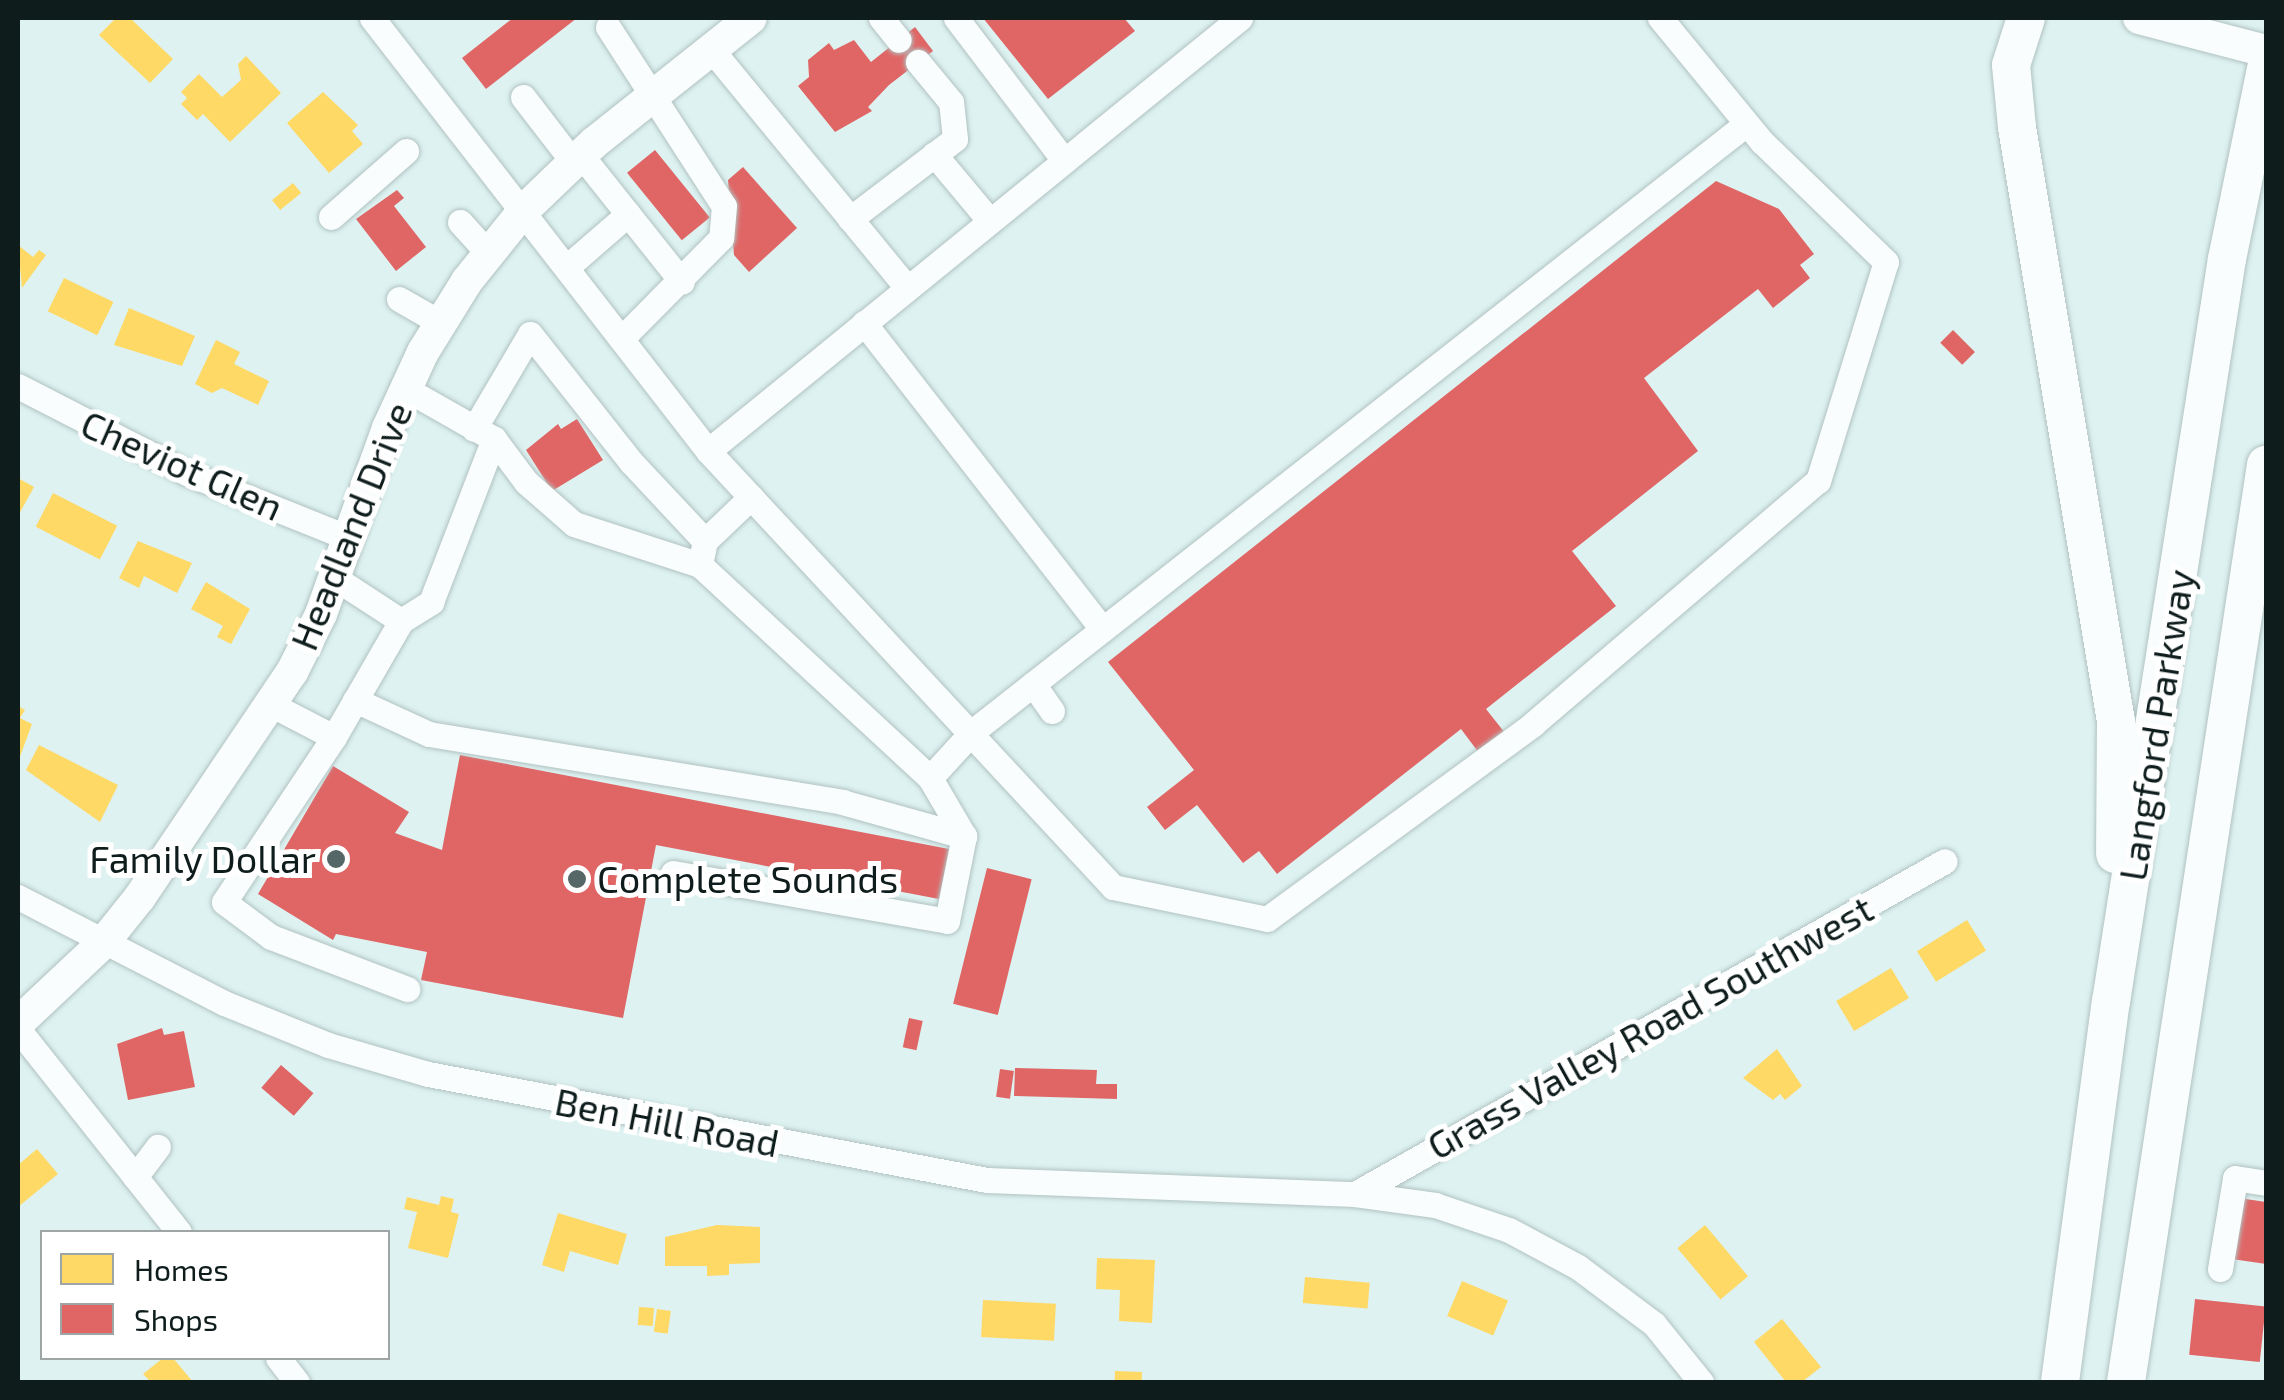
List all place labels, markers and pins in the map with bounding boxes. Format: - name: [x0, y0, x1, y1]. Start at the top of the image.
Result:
- place label: Family Dollar: [88, 836, 316, 882]
- marker: Family Dollar: [325, 848, 347, 870]
- place label: Complete Sounds: [597, 856, 898, 902]
- marker: Complete Sounds: [566, 868, 588, 890]

